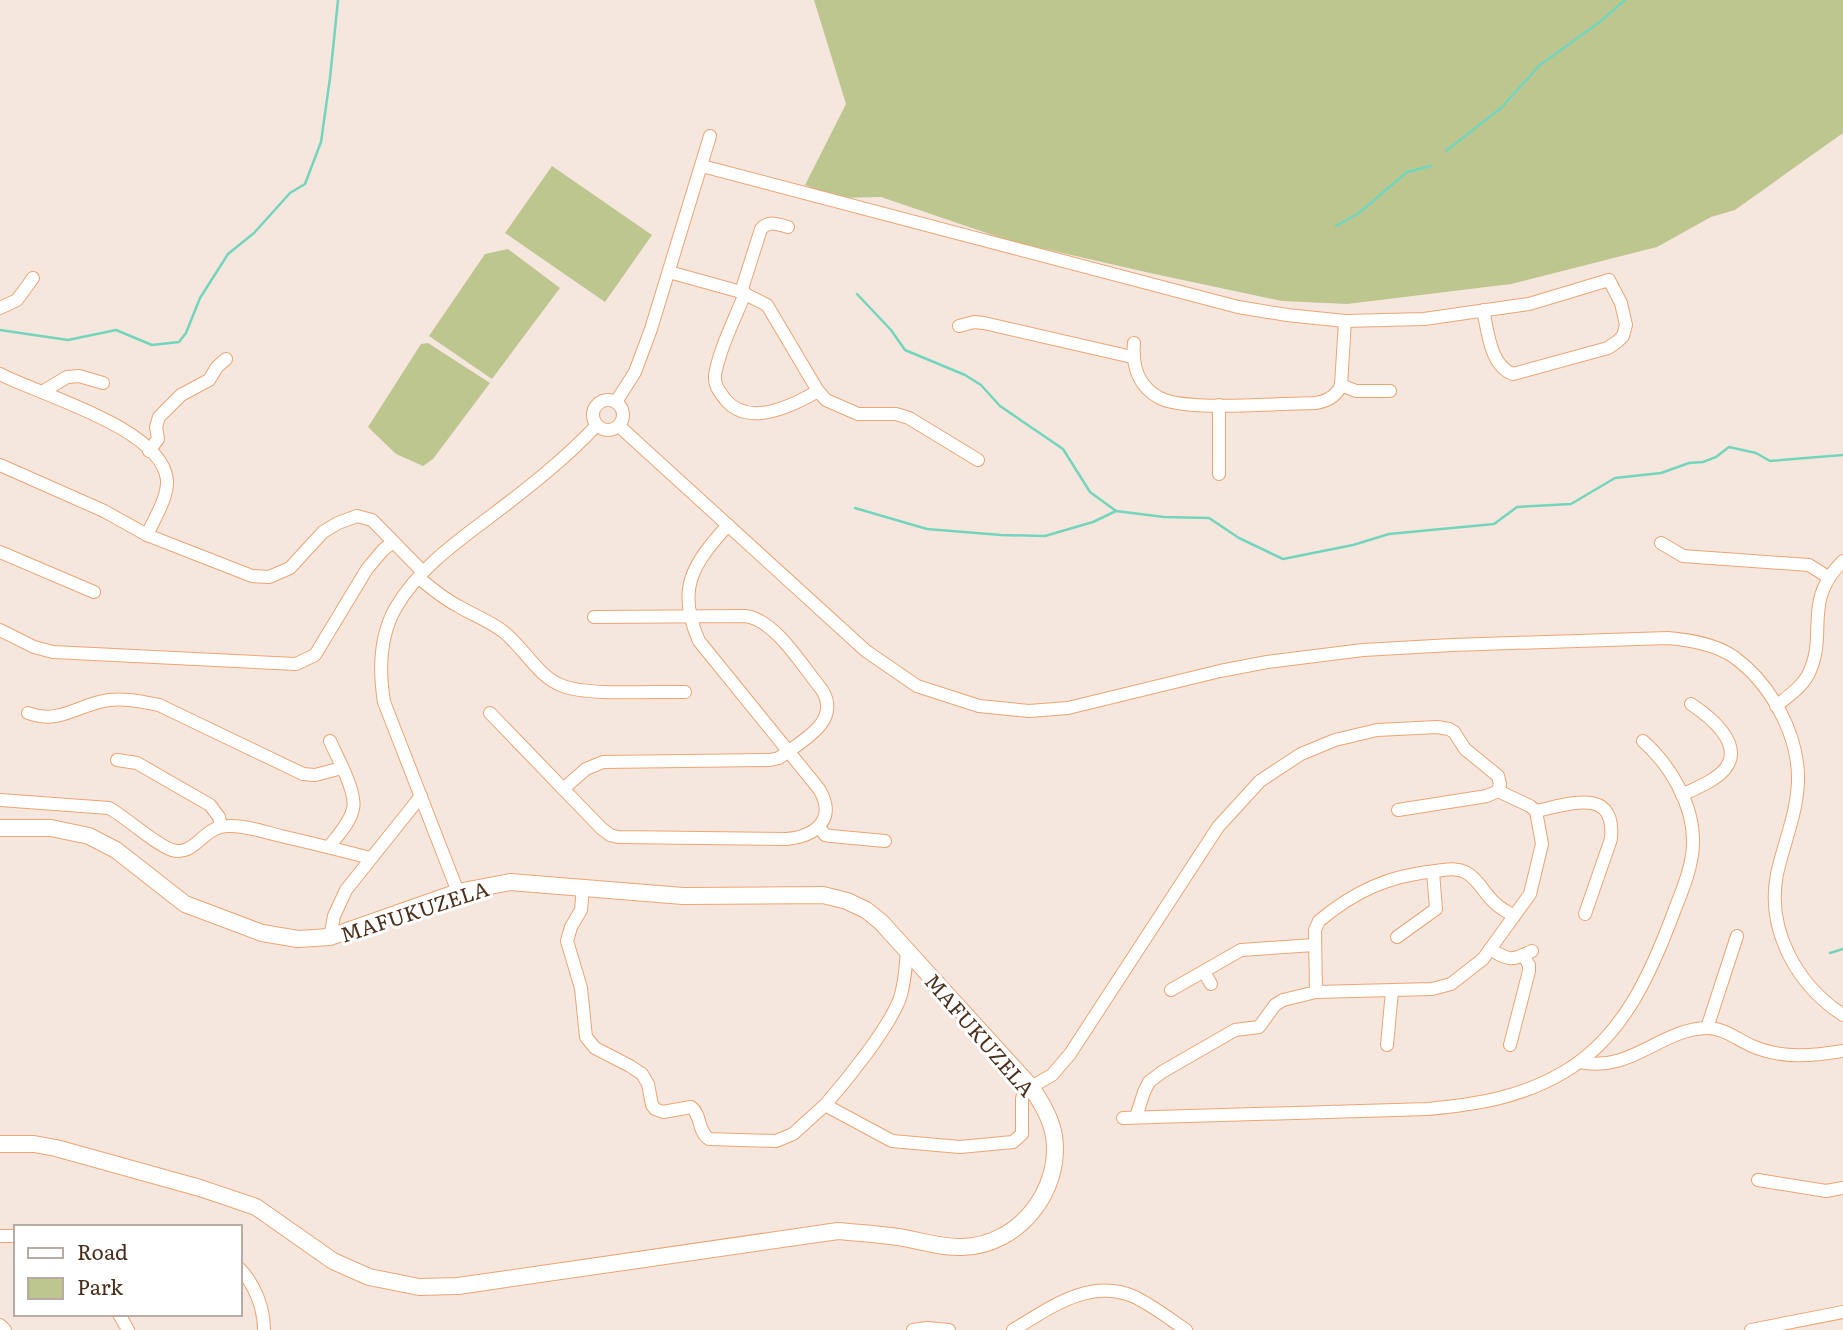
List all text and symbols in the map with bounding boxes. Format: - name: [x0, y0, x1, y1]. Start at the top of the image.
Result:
- street label: MAFUKUZELA: [336, 871, 493, 949]
- street label: MAFUKUZELA: [919, 966, 1044, 1103]
- legend: [14, 1225, 242, 1316]
- text: Road: [77, 1235, 128, 1266]
- text: Park: [77, 1270, 123, 1301]

